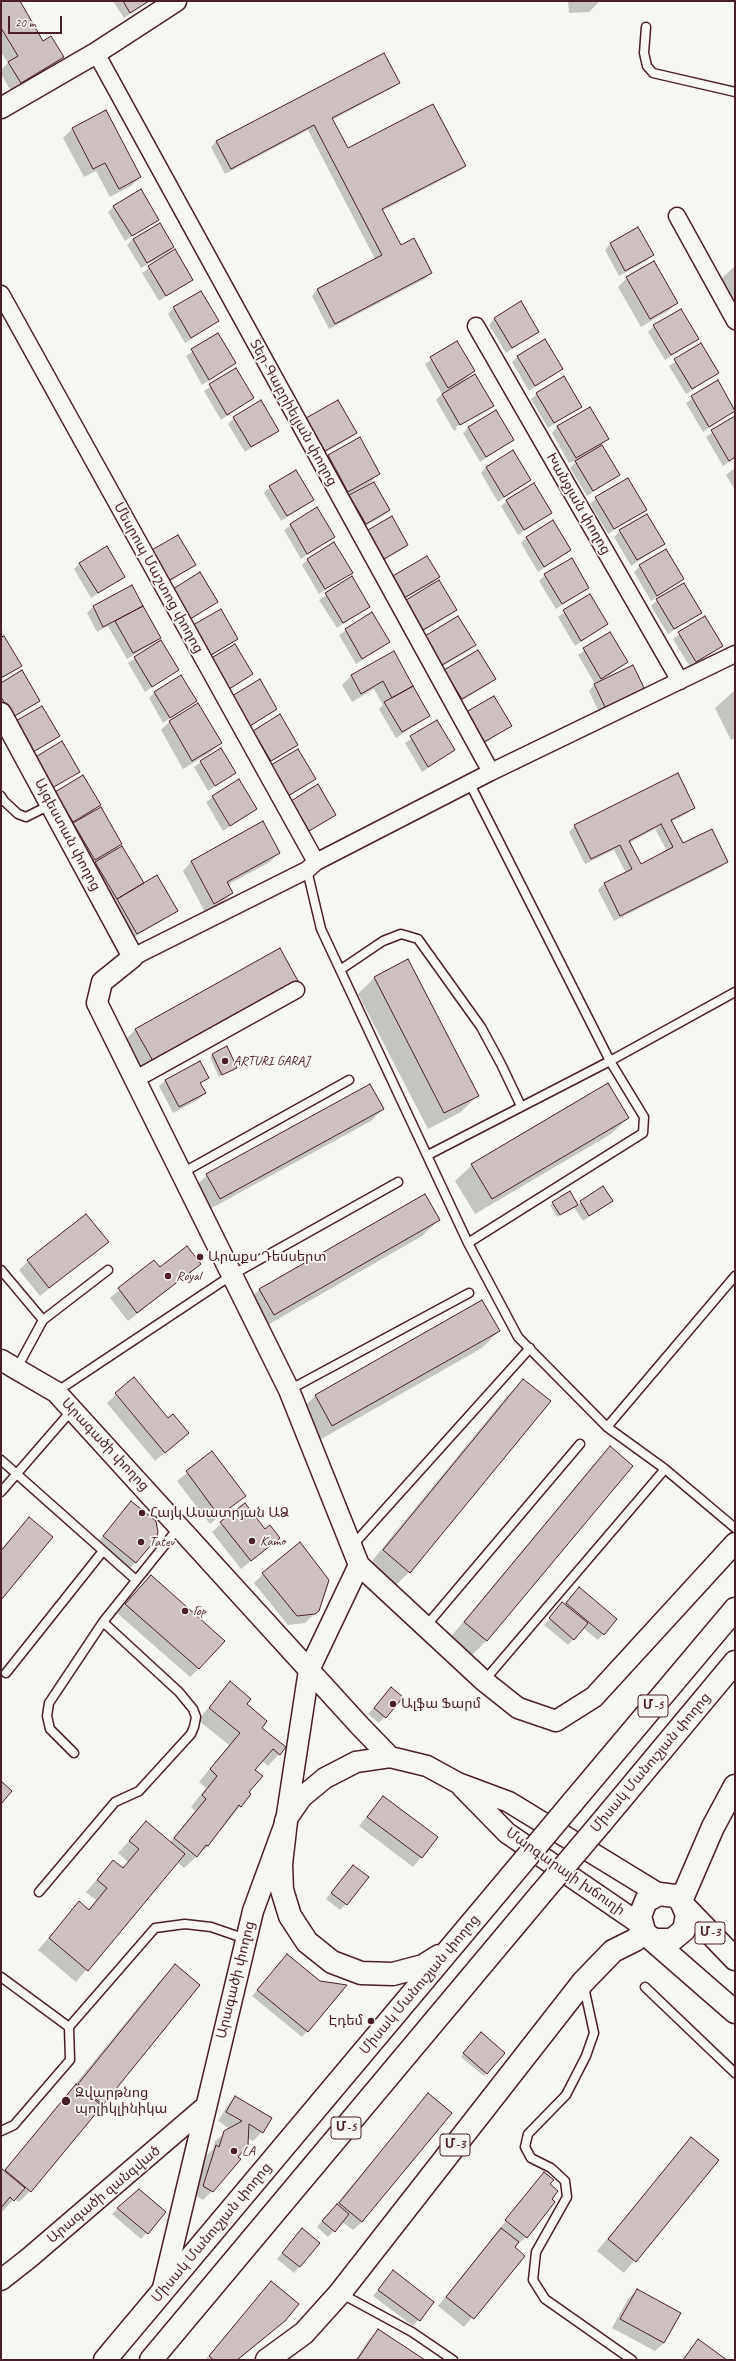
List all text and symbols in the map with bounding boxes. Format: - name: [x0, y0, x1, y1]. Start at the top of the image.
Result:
- scale bar: [10, 8, 64, 34]
- text: 20 m: [15, 15, 35, 31]
- street label: Տեր-Գաբրիելյան փողոց: [246, 337, 340, 489]
- street label: Խանջյան փողոց: [542, 450, 614, 558]
- street label: Մեսրոպ Մաշտոց փողոց: [109, 500, 207, 656]
- street label: Այգեստան փողոց: [30, 776, 104, 894]
- place label: ARTURI GARAJ: [233, 1053, 309, 1069]
- marker: ARTURI GARAJ: [220, 1056, 230, 1066]
- place label: Արաքս Դեսսերտ: [208, 1249, 326, 1265]
- marker: Արաքս Դեսսերտ: [195, 1252, 205, 1262]
- place label: Royal: [176, 1268, 201, 1284]
- marker: Royal: [163, 1271, 173, 1281]
- street label: Արագածի փողոց: [58, 1395, 152, 1495]
- place label: Հայկ Ասատրյան ԱՁ: [150, 1505, 289, 1521]
- marker: Հայկ Ասատրյան ԱՁ: [137, 1508, 147, 1518]
- place label: Kamo: [260, 1533, 285, 1549]
- place label: Tatev: [149, 1534, 174, 1550]
- marker: Kamo: [247, 1536, 257, 1546]
- marker: Tatev: [136, 1537, 146, 1547]
- place label: Гор: [193, 1603, 206, 1619]
- marker: Гор: [180, 1606, 190, 1616]
- street label: Միսակ Մանուշյան փողոց: [588, 1690, 714, 1836]
- road number: Մ-5: [638, 1695, 668, 1717]
- place label: Ալֆա Ֆարմ: [401, 1696, 481, 1712]
- marker: Ալֆա Ֆարմ: [388, 1699, 398, 1709]
- street label: Մարգարայի խճուղի: [502, 1825, 628, 1919]
- street label: Միսակ Մանուշյան փողոց: [357, 1912, 483, 2058]
- street label: Արագածի փողոց: [213, 1919, 259, 2041]
- road number: Մ-3: [695, 1922, 725, 1944]
- place label: Էդեմ: [328, 2013, 363, 2029]
- marker: Էդեմ: [366, 2016, 376, 2026]
- place label: Զվարթնոց պոլիկլինիկա: [75, 2085, 167, 2118]
- marker: Զվարթնոց պոլիկլինիկա: [60, 2095, 72, 2107]
- road number: Մ-5: [331, 2117, 361, 2139]
- road number: Մ-3: [440, 2134, 470, 2156]
- street label: Արագածի զանգված: [44, 2143, 164, 2247]
- place label: LA: [242, 2143, 255, 2159]
- marker: LA: [229, 2146, 239, 2156]
- street label: Միսակ Մանուշյան փողոց: [149, 2160, 275, 2306]

